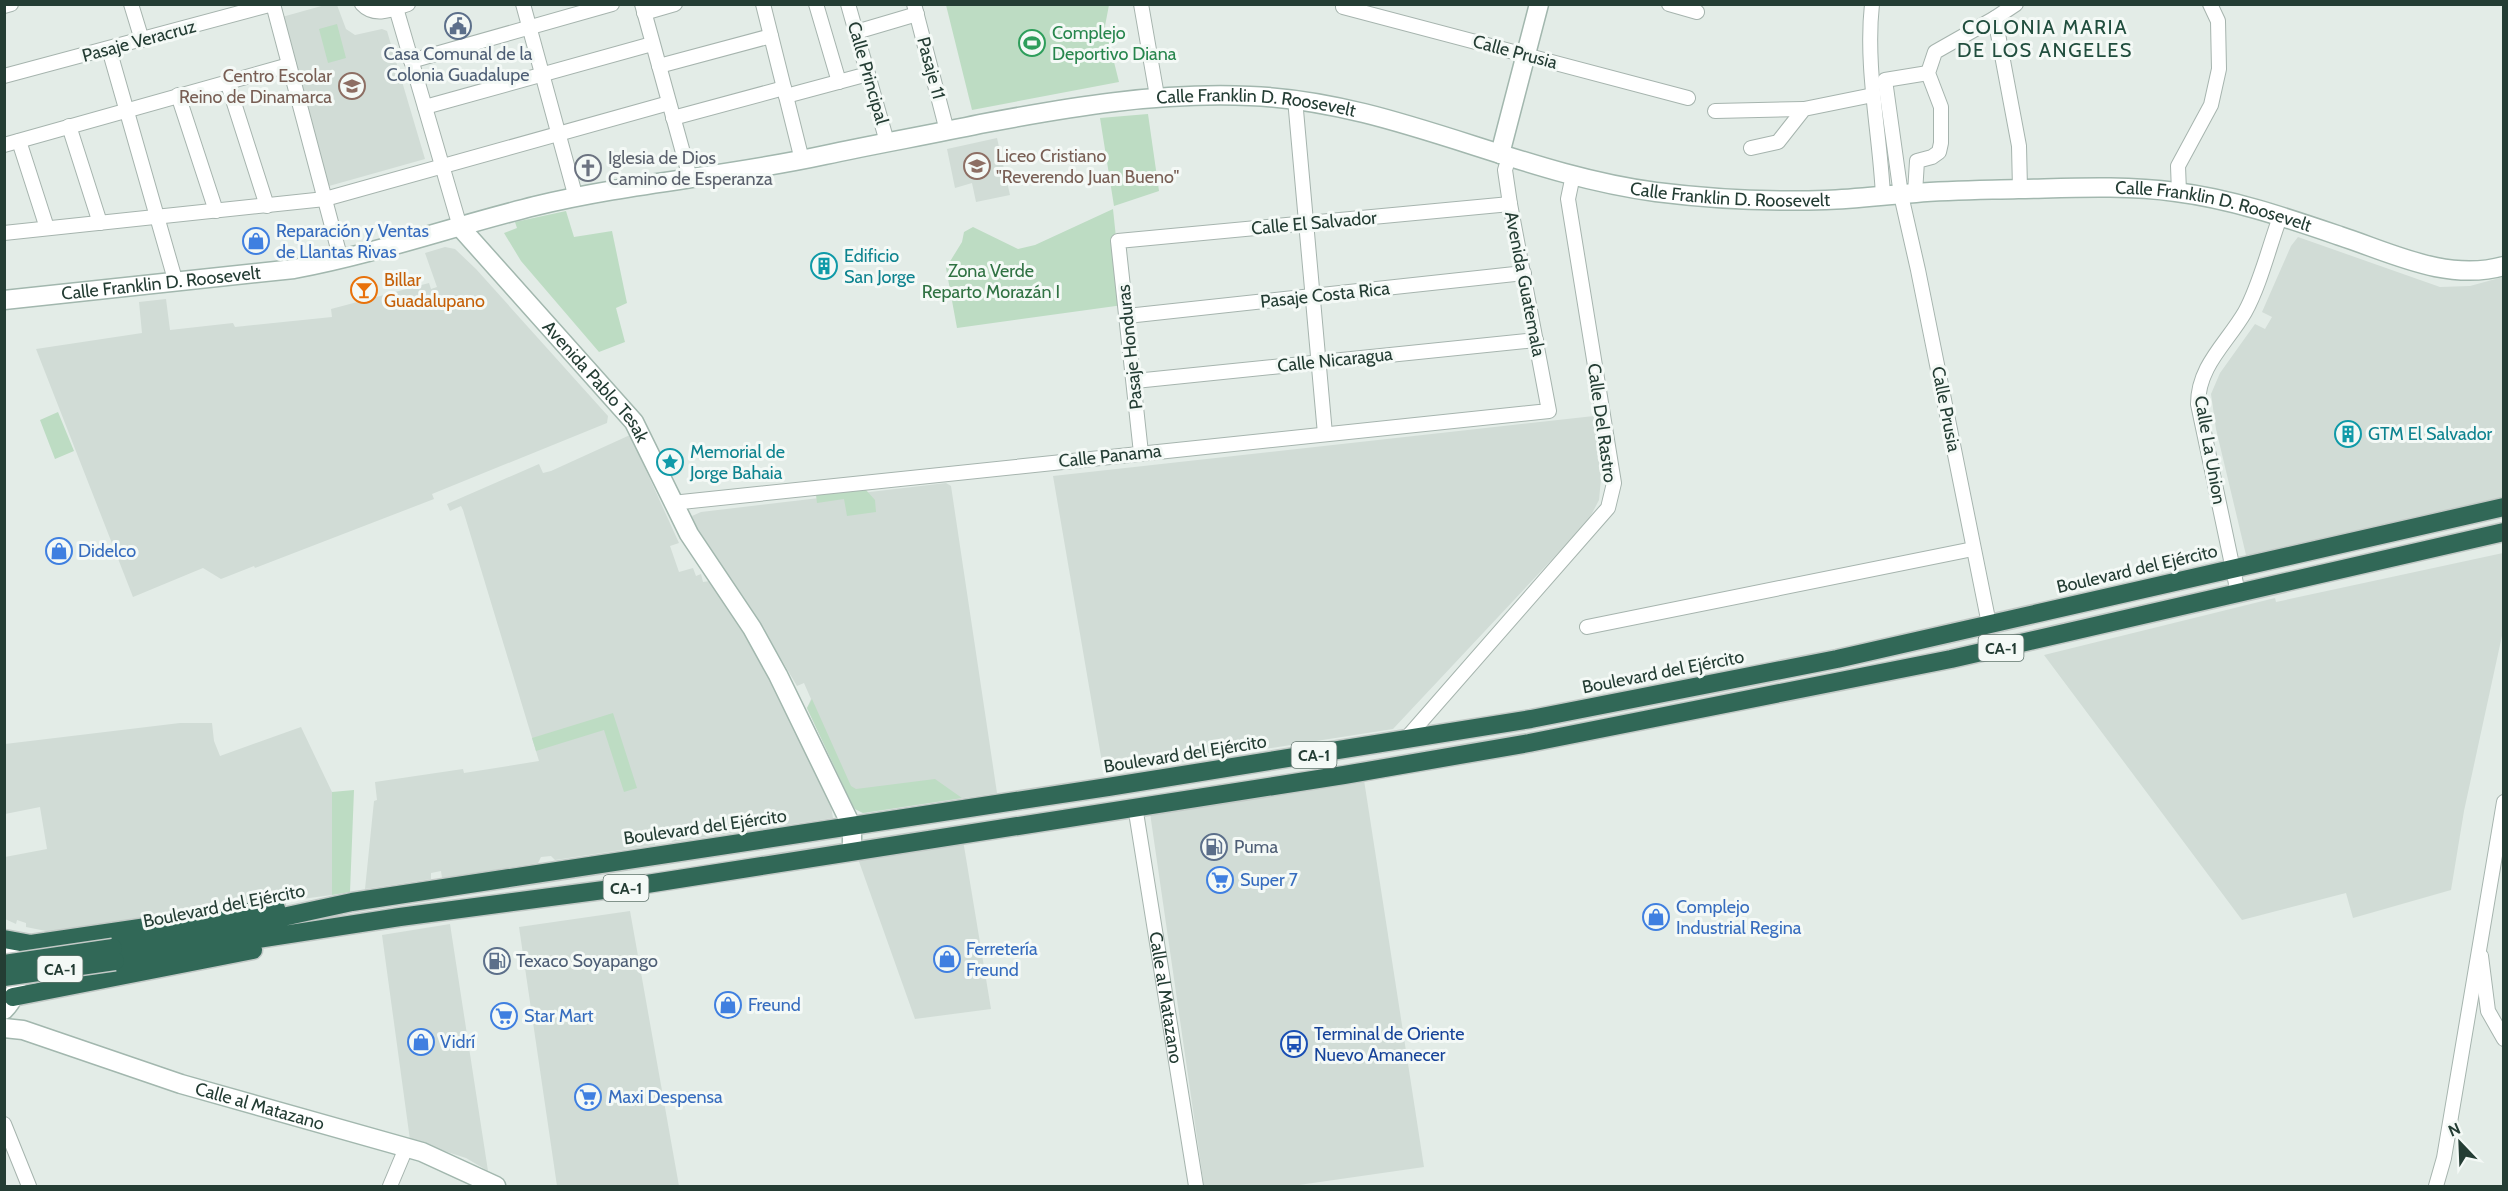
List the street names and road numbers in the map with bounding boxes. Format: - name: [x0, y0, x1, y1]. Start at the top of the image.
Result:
- street label: Pasaje Veracruz: [80, 15, 199, 67]
- street label: Calle Principal: [843, 19, 893, 128]
- street label: Calle Prusia: [1470, 30, 1560, 74]
- street label: Pasaje 11: [912, 34, 950, 102]
- street label: Calle Franklin D. Roosevelt: [1156, 84, 1358, 122]
- street label: Calle Franklin D. Roosevelt: [1629, 177, 1830, 212]
- street label: Calle Franklin D. Roosevelt: [2115, 177, 2315, 237]
- street label: Calle El Salvador: [1250, 207, 1378, 239]
- street label: Avenida Guatemala: [1500, 210, 1550, 359]
- street label: Calle Franklin D. Roosevelt: [60, 262, 262, 305]
- street label: Pasaje Costa Rica: [1259, 277, 1391, 313]
- street label: Pasaje Honduras: [1113, 284, 1147, 410]
- street label: Avenida Pablo Tesak: [538, 316, 654, 447]
- street label: Calle Nicaragua: [1276, 343, 1394, 377]
- street label: Calle Del Rastro: [1583, 362, 1621, 484]
- street label: Calle Prusia: [1927, 364, 1965, 454]
- street label: Calle La Union: [2190, 394, 2230, 506]
- street label: Calle Panama: [1058, 440, 1163, 472]
- street label: Boulevard del Ejército: [2054, 540, 2220, 598]
- road number: CA-1: [1978, 635, 2024, 661]
- street label: Boulevard del Ejército: [1580, 645, 1746, 698]
- street label: Boulevard del Ejército: [1102, 730, 1268, 778]
- road number: CA-1: [1292, 742, 1336, 768]
- street label: Boulevard del Ejército: [622, 805, 788, 849]
- road number: CA-1: [604, 875, 648, 901]
- street label: Boulevard del Ejército: [141, 879, 307, 932]
- street label: Calle al Matazano: [1144, 930, 1187, 1065]
- road number: CA-1: [38, 956, 82, 982]
- street label: Calle al Matazano: [193, 1078, 327, 1135]

